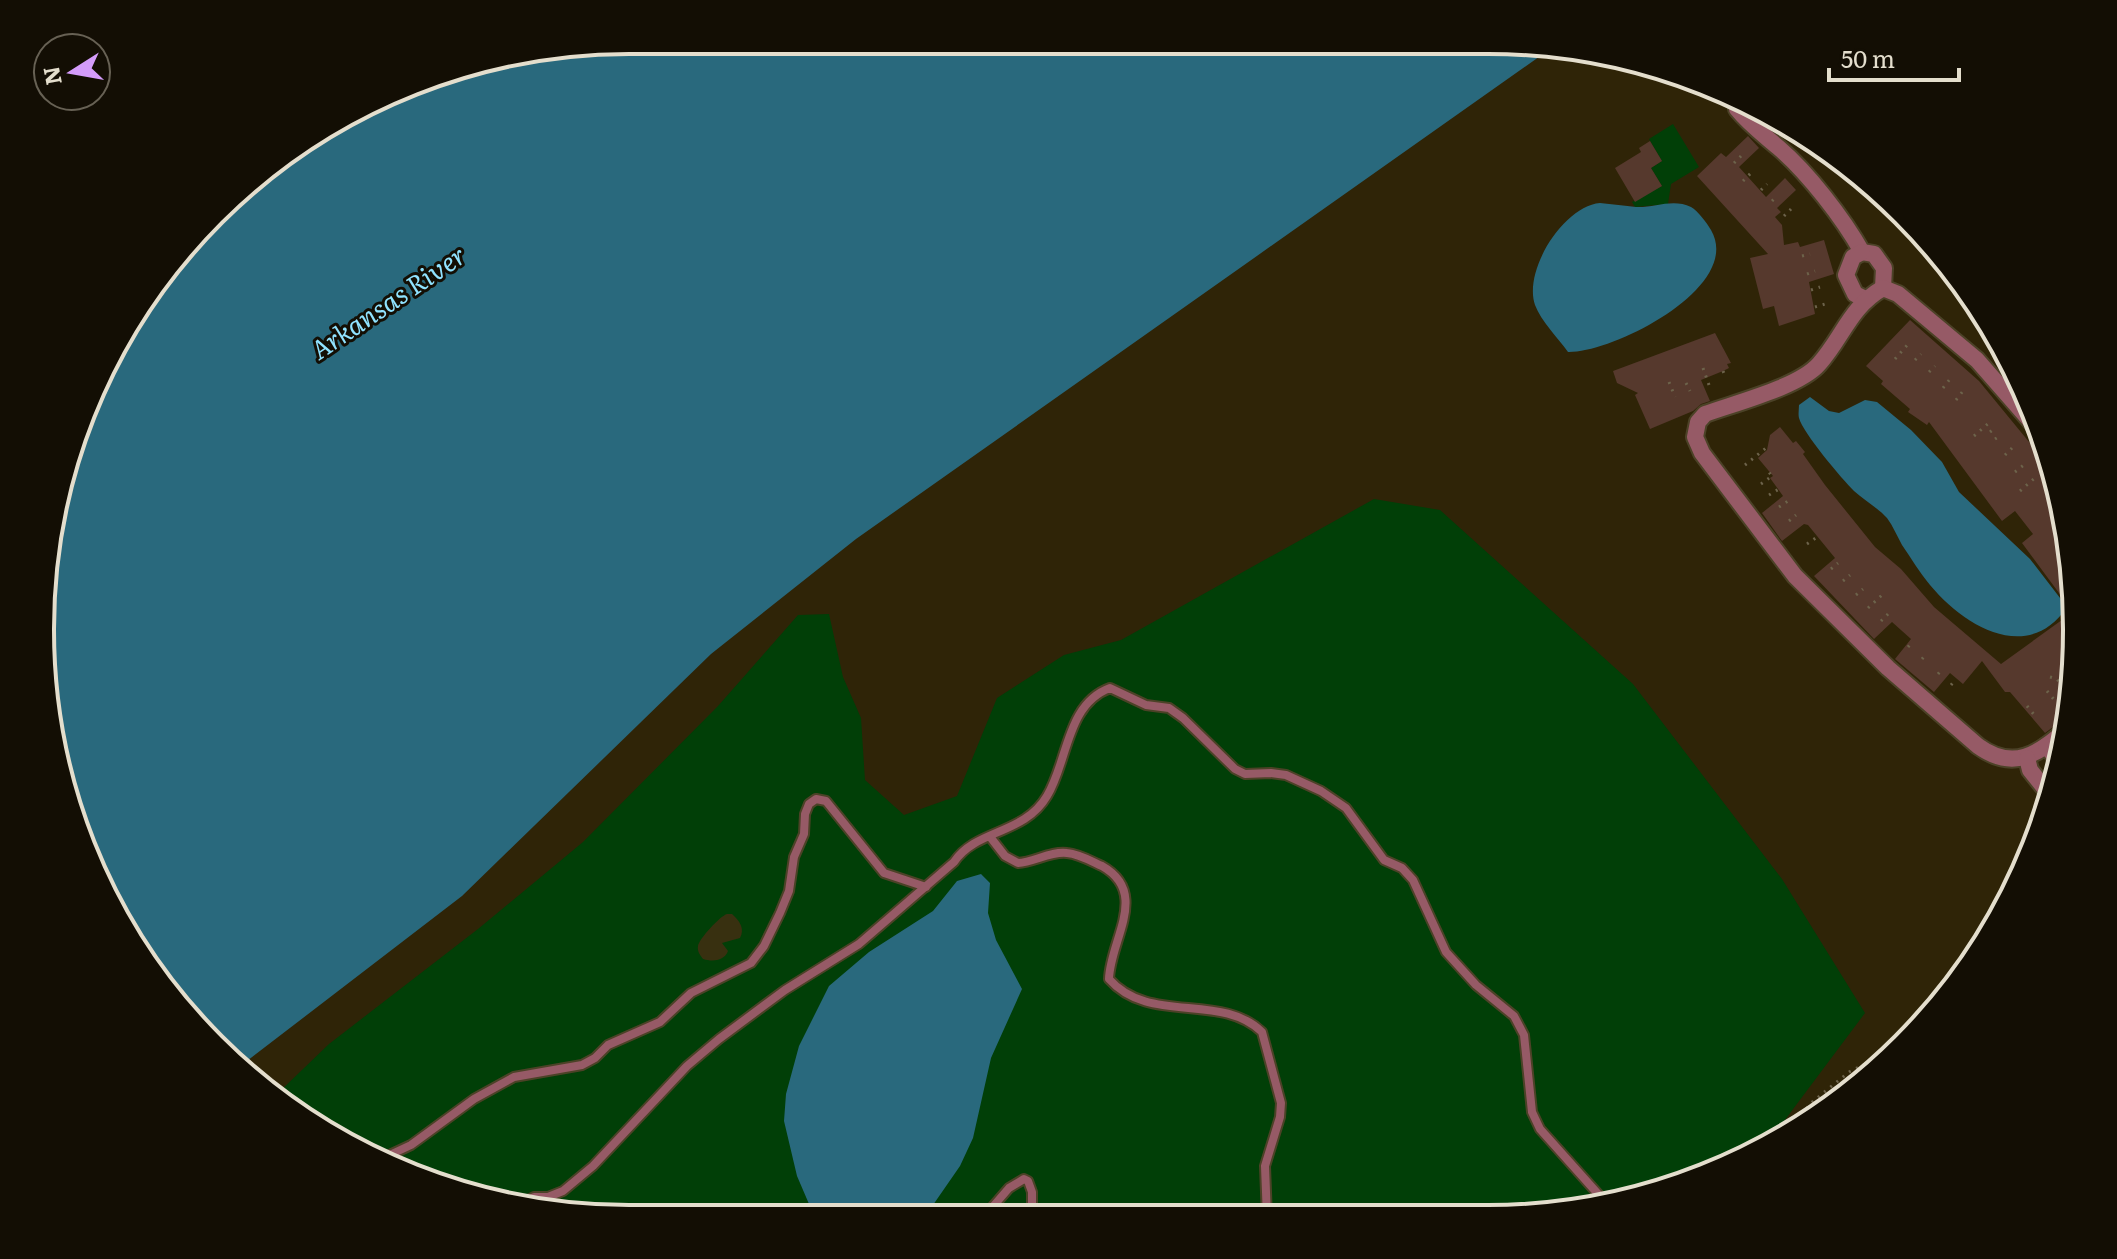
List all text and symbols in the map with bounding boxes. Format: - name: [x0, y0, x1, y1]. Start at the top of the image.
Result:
- north arrow: [32, 32, 112, 112]
- scale bar: [1829, 32, 1959, 82]
- text: 50 m: [1841, 40, 1895, 75]
- text: N: [33, 64, 69, 88]
- water label: Arkansas River: [301, 234, 473, 368]

